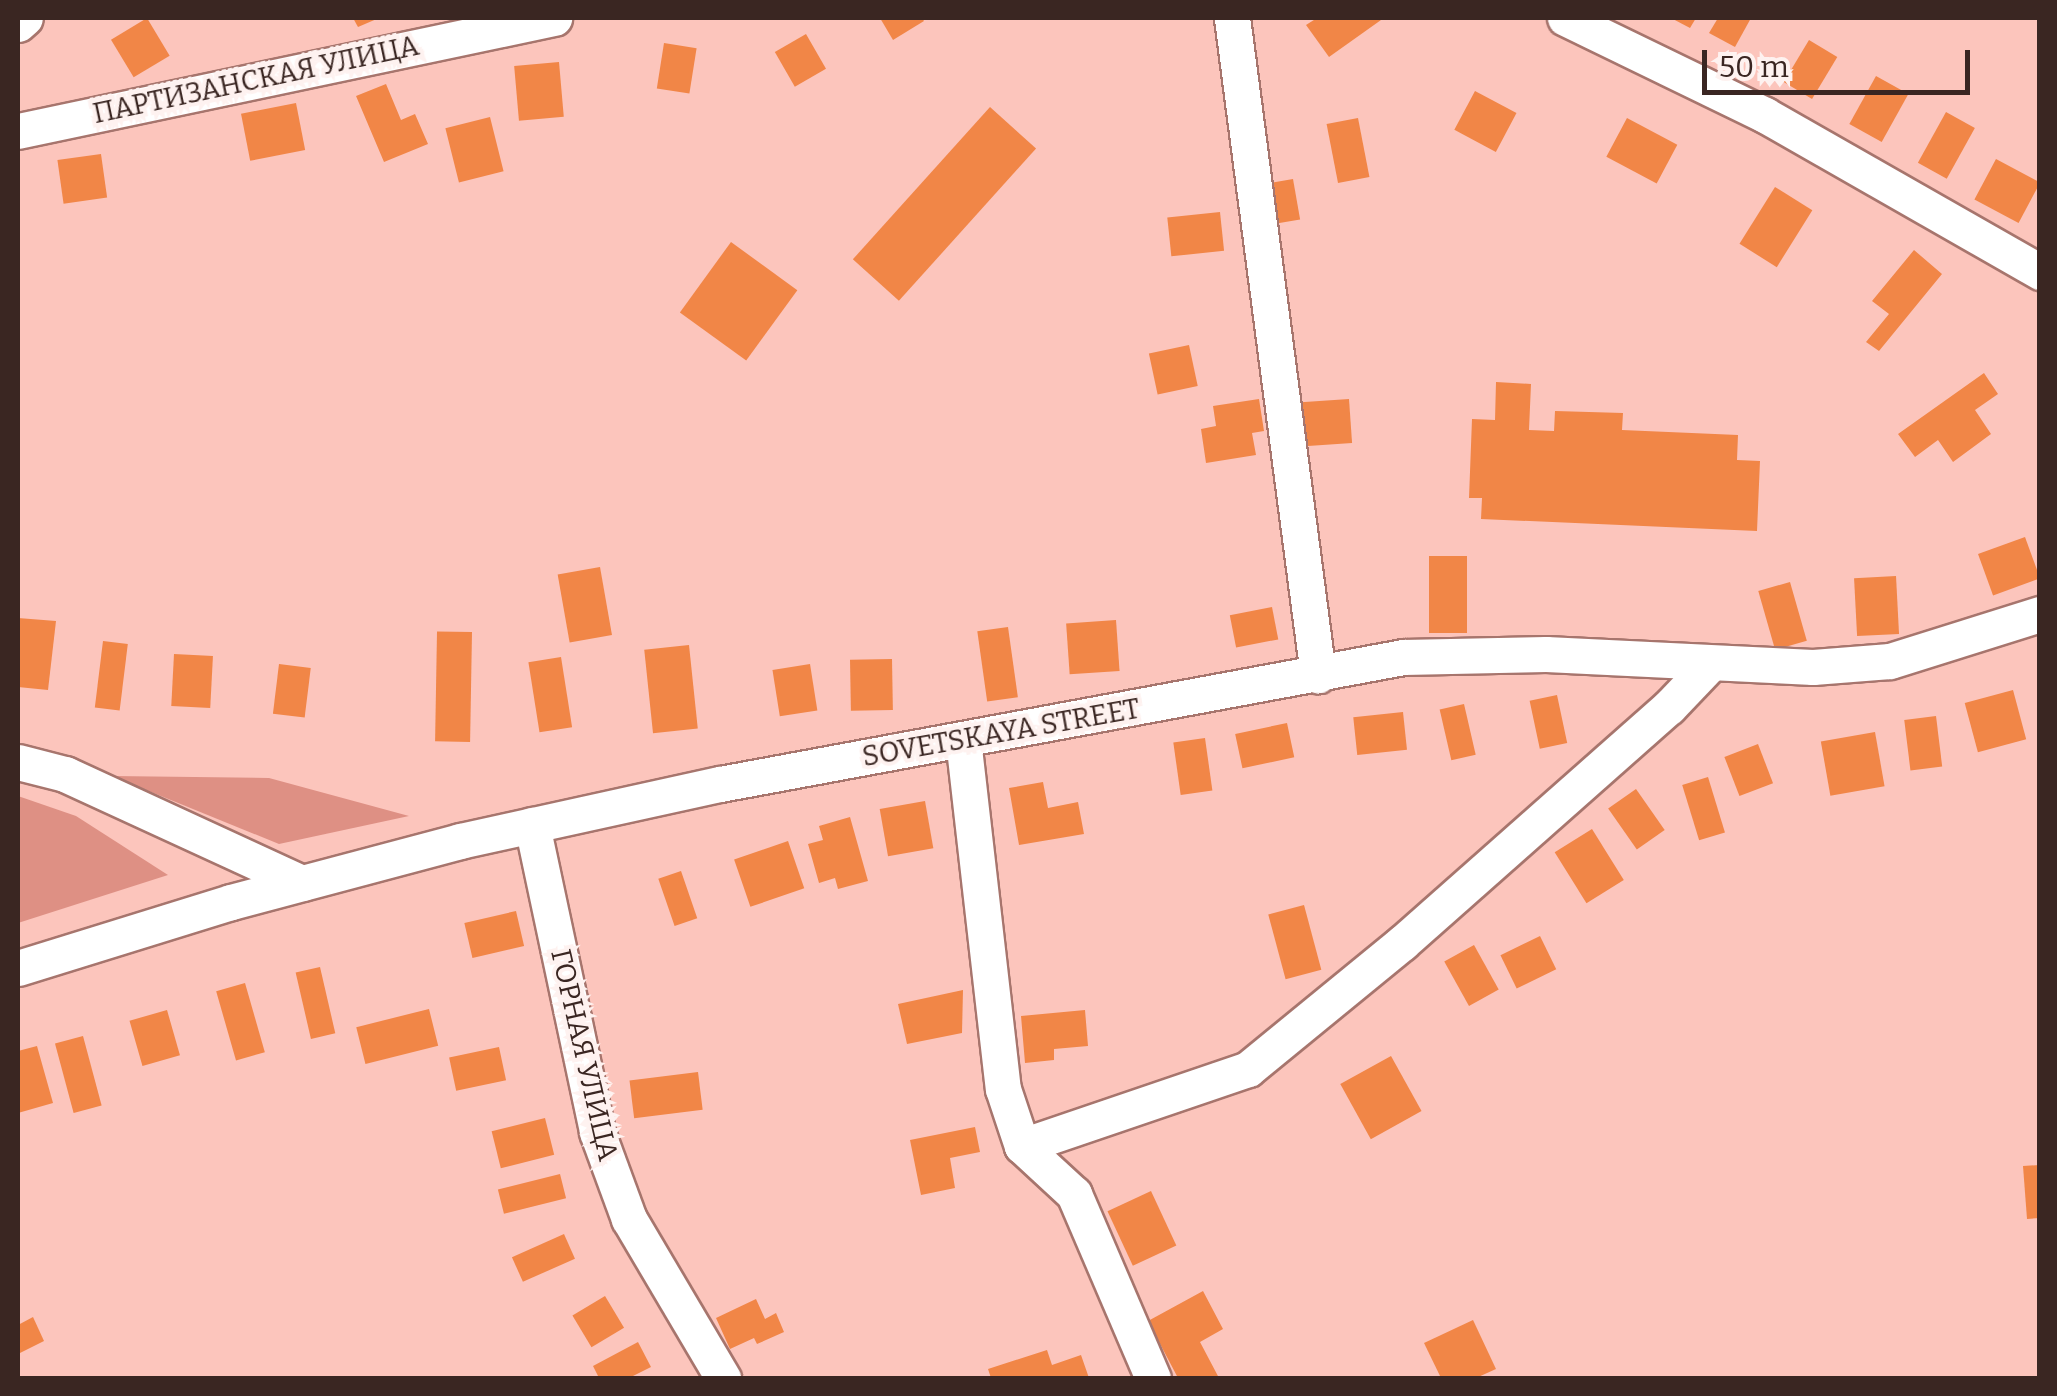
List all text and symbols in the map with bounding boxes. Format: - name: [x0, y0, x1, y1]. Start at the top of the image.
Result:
- street label: ПАРТИЗАНСКАЯ УЛИЦА: [90, 29, 422, 131]
- scale bar: [1707, 30, 1974, 92]
- text: 50 m: [1719, 49, 1789, 85]
- street label: SOVETSKAYA STREET: [860, 692, 1142, 774]
- street label: ГОРНАЯ УЛИЦА: [543, 946, 625, 1164]

